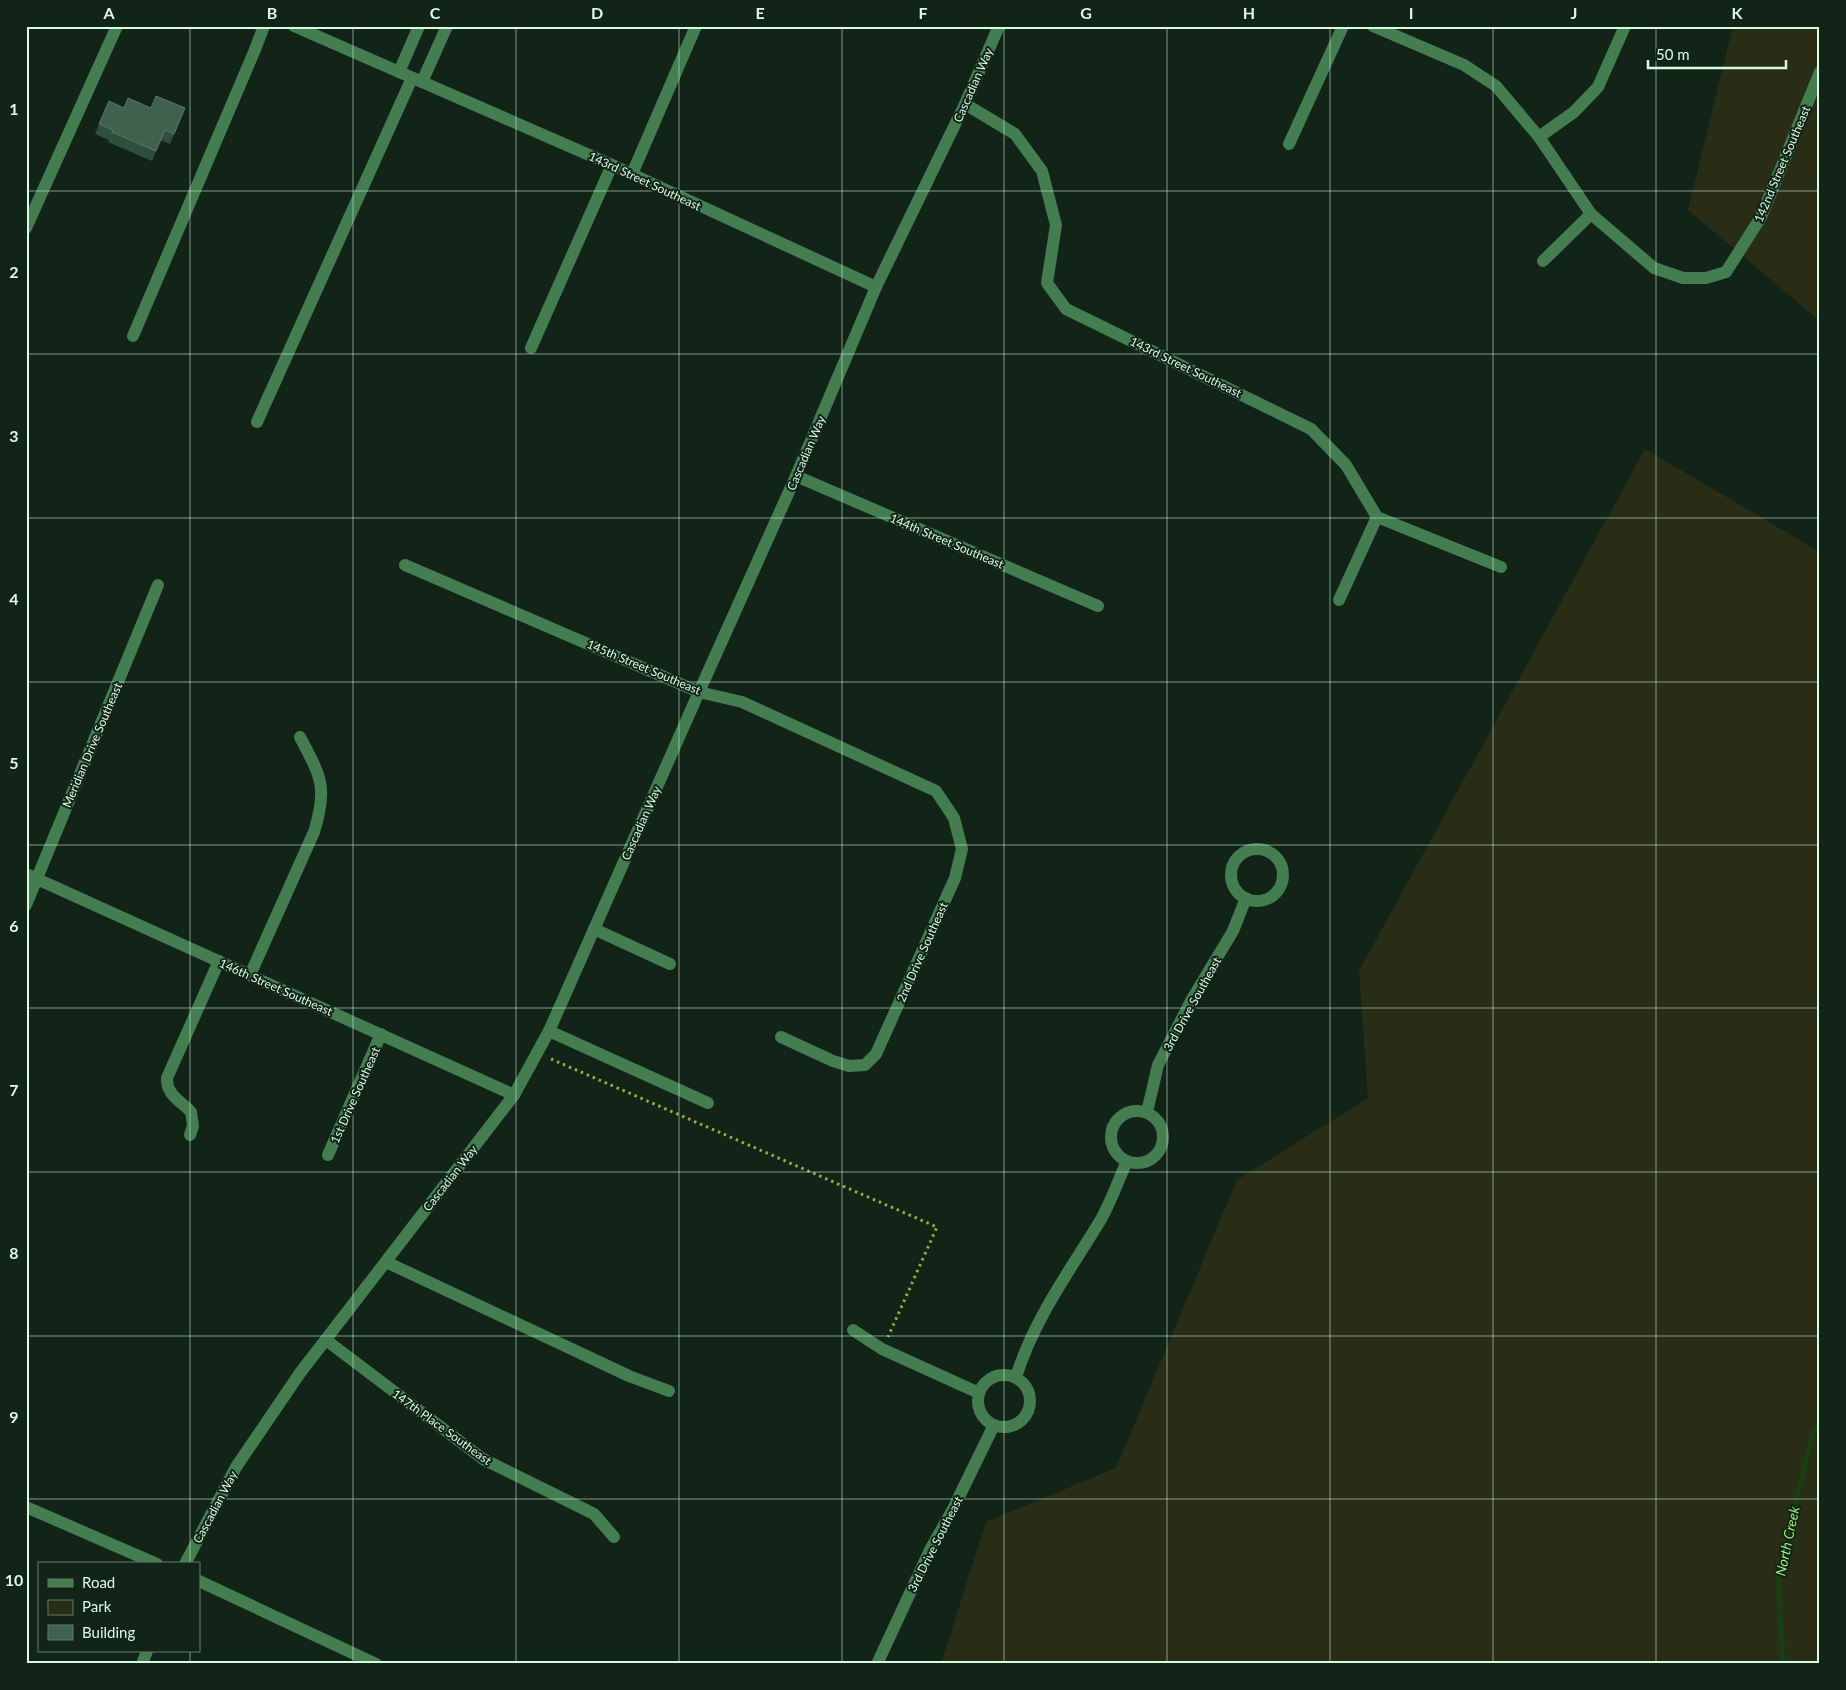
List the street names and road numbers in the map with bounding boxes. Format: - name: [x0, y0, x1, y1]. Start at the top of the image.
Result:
- street label: Cascadian Way: [950, 45, 996, 124]
- street label: 142nd Street Southeast: [1751, 103, 1814, 224]
- street label: 143rd Street Southeast: [586, 148, 704, 214]
- street label: 143rd Street Southeast: [1128, 333, 1245, 401]
- street label: Cascadian Way: [784, 413, 829, 493]
- street label: 144th Street Southeast: [888, 510, 1007, 572]
- street label: 145th Street Southeast: [585, 636, 704, 698]
- street label: Meridian Drive Southeast: [59, 680, 125, 810]
- street label: Cascadian Way: [618, 783, 664, 862]
- street label: 2nd Drive Southeast: [893, 899, 951, 1004]
- street label: 3rd Drive Southeast: [1160, 954, 1224, 1054]
- street label: 146th Street Southeast: [217, 955, 336, 1019]
- street label: 1st Drive Southeast: [327, 1044, 383, 1146]
- street label: Cascadian Way: [420, 1141, 481, 1214]
- street label: 147th Place Southeast: [390, 1386, 495, 1468]
- street label: Cascadian Way: [190, 1468, 241, 1546]
- street label: 3rd Drive Southeast: [904, 1493, 966, 1594]

